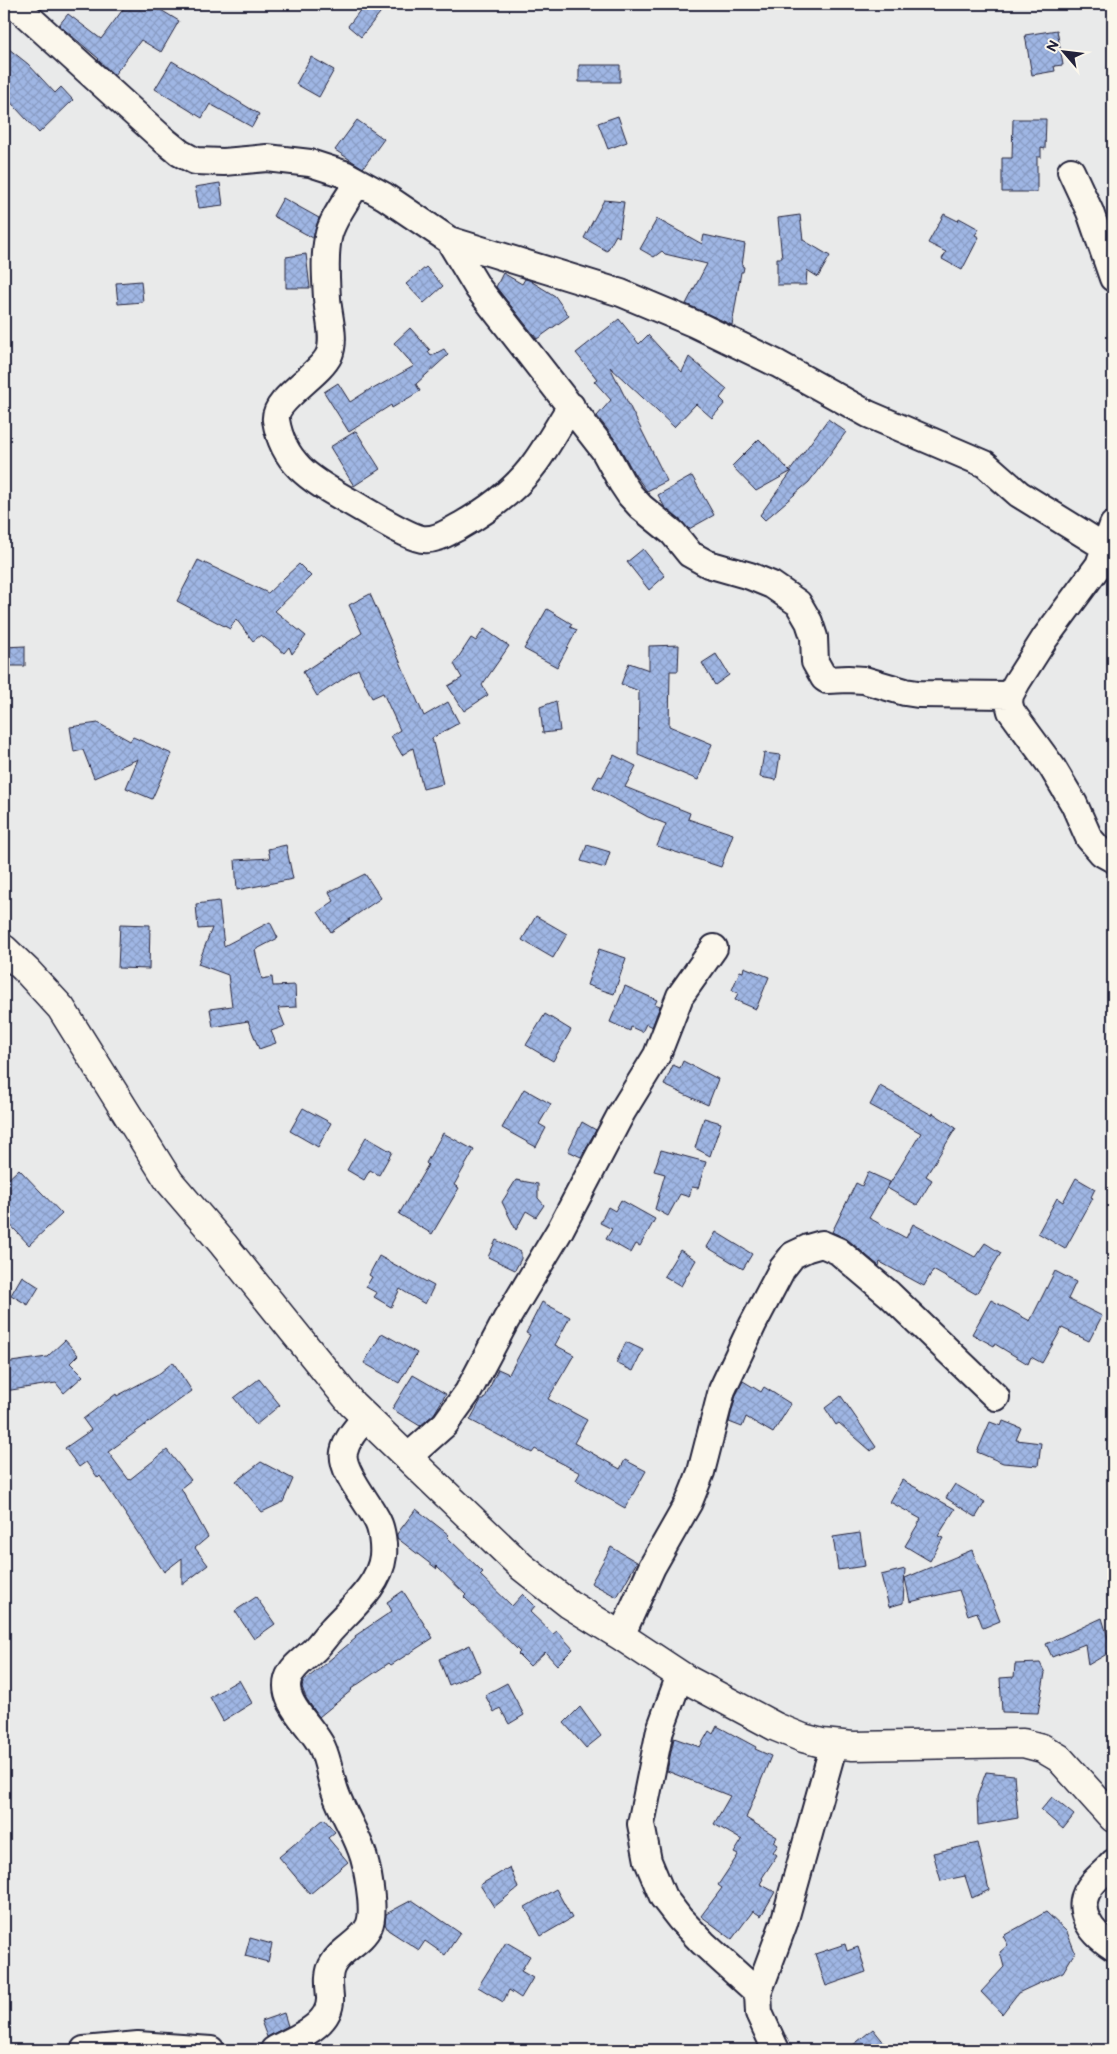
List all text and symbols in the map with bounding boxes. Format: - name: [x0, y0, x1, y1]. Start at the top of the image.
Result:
- north arrow: [1040, 28, 1090, 78]
- text: N: [1043, 37, 1063, 55]

